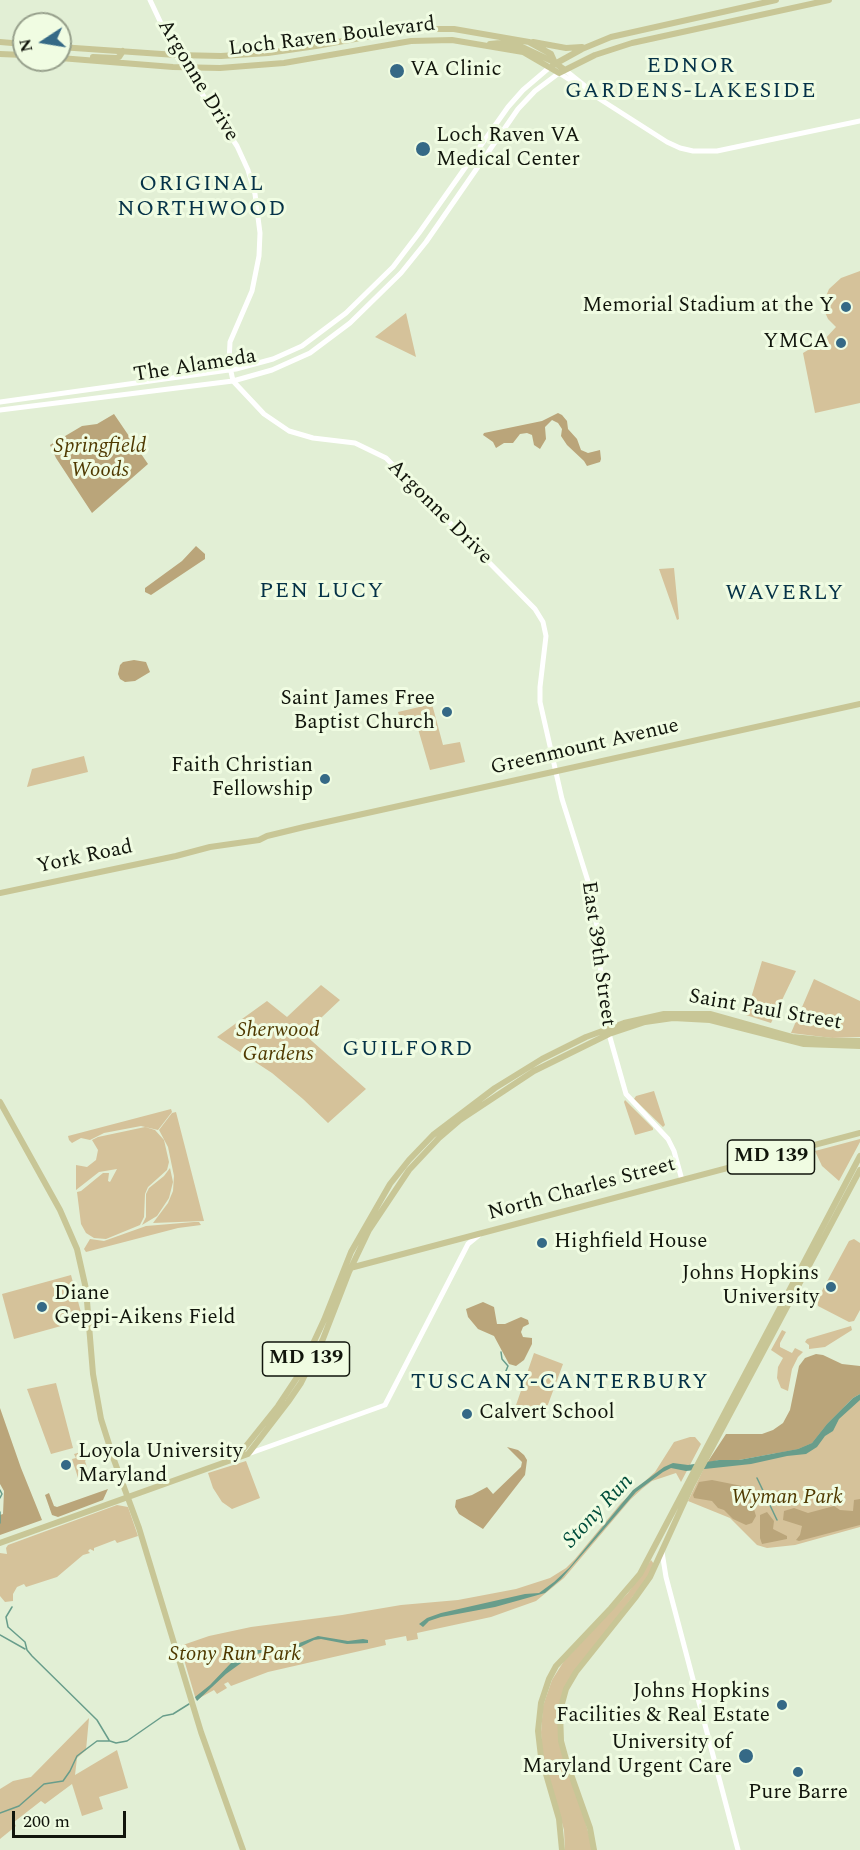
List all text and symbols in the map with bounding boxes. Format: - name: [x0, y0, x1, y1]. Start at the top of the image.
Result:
- north arrow: [12, 12, 72, 72]
- street label: Loch Raven Boulevard: [227, 13, 437, 63]
- street label: Argonne Drive: [151, 15, 243, 147]
- text: N: [13, 36, 39, 54]
- district label: EDNOR GARDENS-LAKESIDE: [565, 55, 817, 106]
- place label: VA Clinic: [410, 58, 502, 84]
- marker: VA Clinic: [388, 62, 406, 80]
- place label: Loch Raven VA Medical Center: [436, 124, 580, 174]
- marker: Loch Raven VA Medical Center: [414, 140, 432, 158]
- district label: ORIGINAL NORTHWOOD: [117, 173, 287, 224]
- place label: Memorial Stadium at the Y: [582, 294, 834, 320]
- marker: Memorial Stadium at the Y: [839, 300, 853, 314]
- place label: YMCA: [763, 330, 829, 356]
- marker: YMCA: [834, 336, 848, 350]
- street label: The Alameda: [132, 345, 258, 389]
- park label: Springfield Woods: [54, 435, 146, 485]
- street label: Argonne Drive: [381, 455, 497, 571]
- district label: PEN LUCY: [259, 580, 385, 606]
- district label: WAVERLY: [725, 582, 845, 608]
- place label: Saint James Free Baptist Church: [280, 687, 435, 737]
- marker: Saint James Free Baptist Church: [440, 705, 454, 719]
- street label: Greenmount Avenue: [488, 714, 682, 782]
- place label: Faith Christian Fellowship: [171, 754, 313, 804]
- marker: Faith Christian Fellowship: [318, 772, 332, 786]
- street label: York Road: [35, 836, 135, 880]
- street label: East 39th Street: [574, 880, 620, 1028]
- street label: Saint Paul Street: [687, 985, 843, 1037]
- park label: Sherwood Gardens: [236, 1019, 320, 1069]
- district label: GUILFORD: [342, 1038, 474, 1064]
- road number: MD 139: [728, 1140, 814, 1174]
- street label: North Charles Street: [485, 1153, 679, 1227]
- place label: Highfield House: [554, 1230, 707, 1256]
- marker: Highfield House: [535, 1236, 549, 1250]
- place label: Johns Hopkins University: [682, 1262, 819, 1312]
- marker: Johns Hopkins University: [824, 1280, 838, 1294]
- place label: Diane Geppi-Aikens Field: [54, 1282, 236, 1332]
- marker: Diane Geppi-Aikens Field: [35, 1300, 49, 1314]
- road number: MD 139: [262, 1342, 350, 1376]
- district label: TUSCANY-CANTERBURY: [411, 1371, 709, 1397]
- place label: Calvert School: [479, 1401, 615, 1427]
- marker: Calvert School: [460, 1407, 474, 1421]
- place label: Loyola University Maryland: [78, 1440, 243, 1490]
- marker: Loyola University Maryland: [59, 1458, 73, 1472]
- water label: Stony Run: [558, 1470, 640, 1554]
- park label: Wyman Park: [731, 1486, 843, 1512]
- park label: Stony Run Park: [169, 1643, 301, 1669]
- place label: Johns Hopkins Facilities & Real Estate: [556, 1680, 770, 1730]
- marker: Johns Hopkins Facilities & Real Estate: [775, 1698, 789, 1712]
- place label: University of Maryland Urgent Care: [522, 1731, 732, 1781]
- marker: University of Maryland Urgent Care: [737, 1747, 755, 1765]
- marker: Pure Barre: [791, 1765, 805, 1779]
- place label: Pure Barre: [748, 1781, 848, 1807]
- scale bar: [15, 1799, 129, 1837]
- text: 200 m: [23, 1808, 70, 1835]

